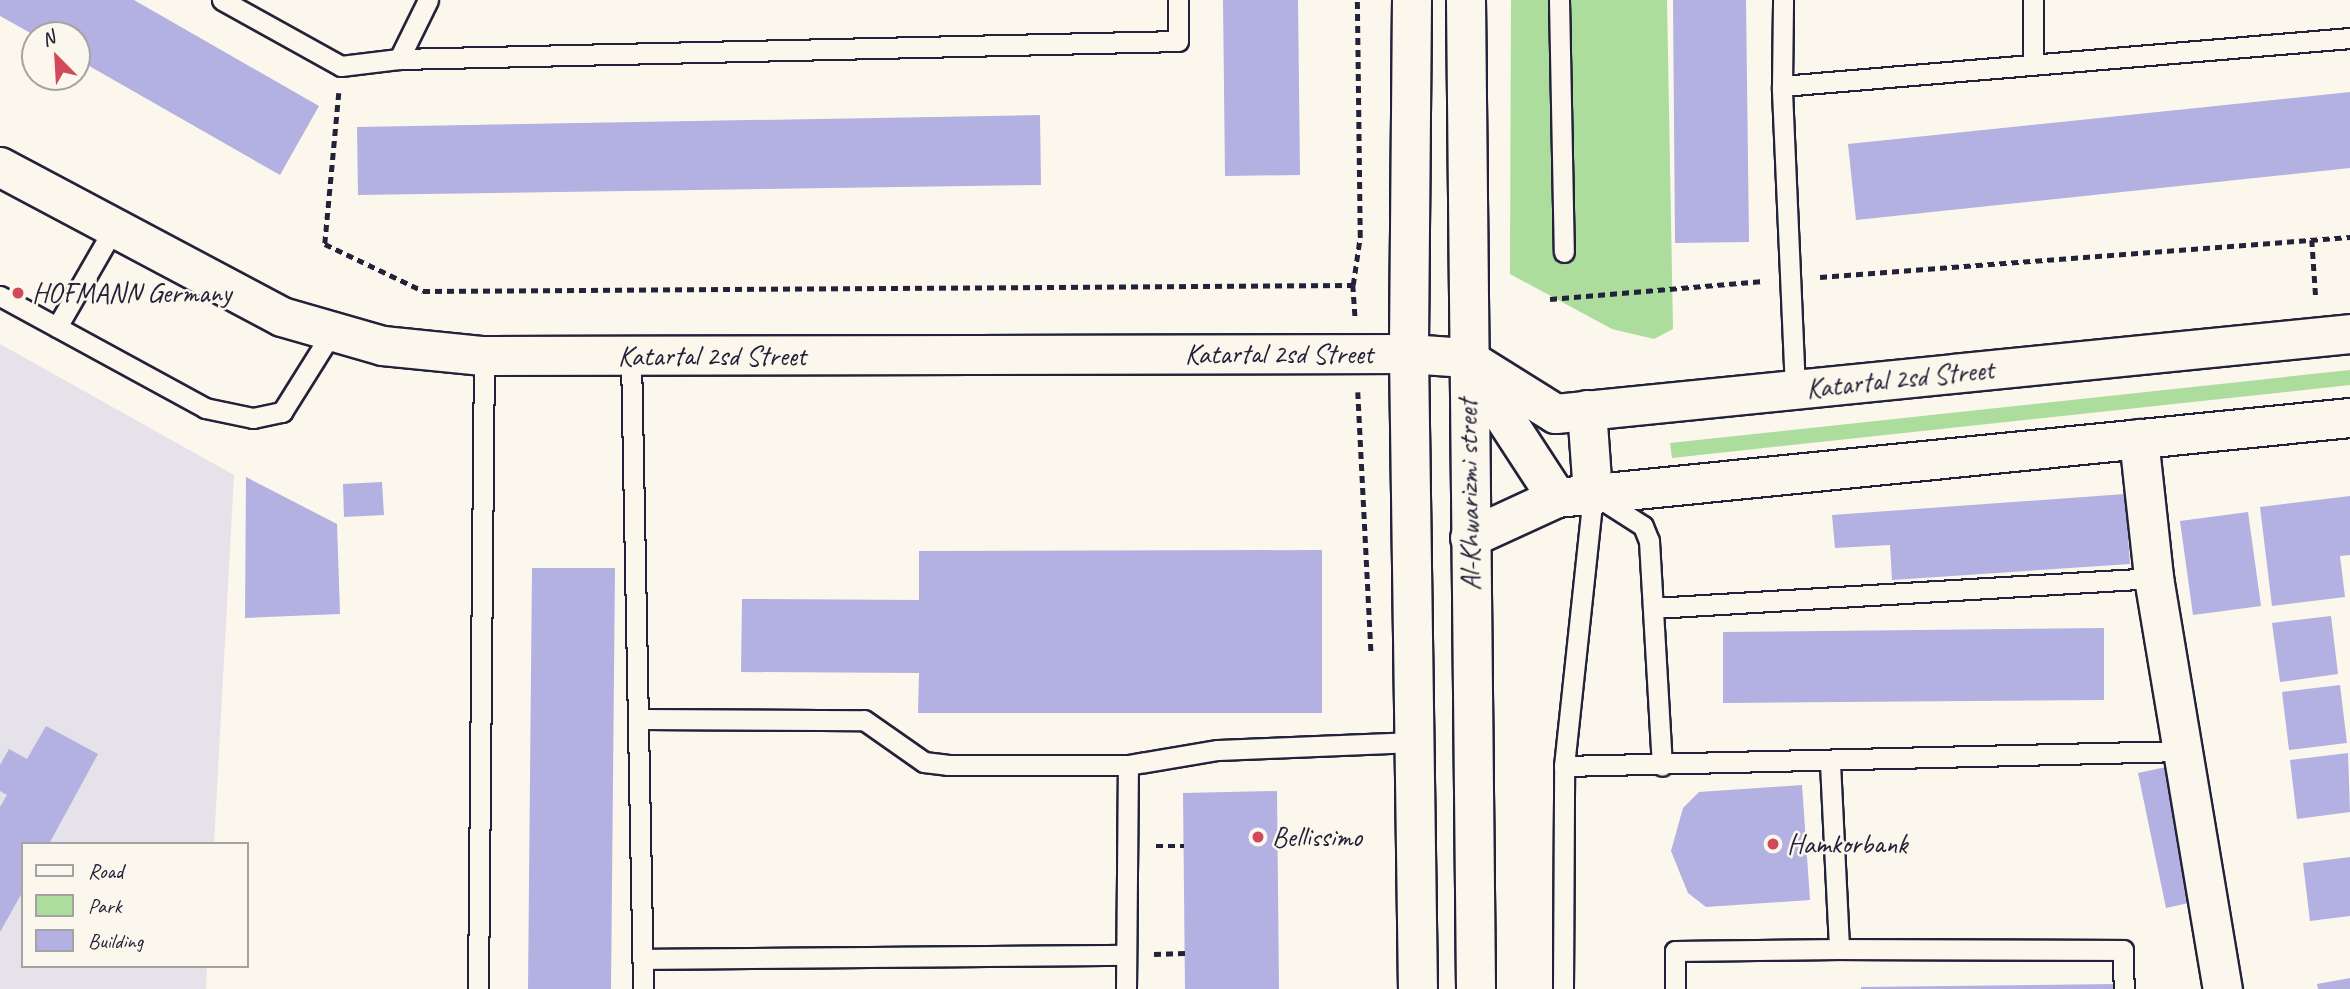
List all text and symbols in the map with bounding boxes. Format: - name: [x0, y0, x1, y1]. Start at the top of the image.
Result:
- north arrow: [21, 21, 91, 91]
- text: N: [38, 25, 59, 52]
- place label: HOFMANN Germany: [32, 276, 231, 310]
- marker: HOFMANN Germany: [10, 285, 26, 301]
- street label: Katartal 2sd Street: [1185, 337, 1373, 371]
- street label: Katartal 2sd Street: [618, 339, 806, 373]
- street label: Katartal 2sd Street: [1804, 352, 1996, 406]
- street label: Al-Khwarizmi street: [1451, 399, 1487, 591]
- place label: Bellissimo: [1272, 820, 1362, 854]
- place label: Hamkorbank: [1787, 827, 1907, 861]
- marker: Bellissimo: [1250, 829, 1266, 845]
- marker: Hamkorbank: [1765, 836, 1781, 852]
- legend: [21, 842, 248, 968]
- text: Road: [88, 858, 123, 884]
- text: Park: [88, 893, 121, 919]
- text: Building: [88, 928, 143, 954]

